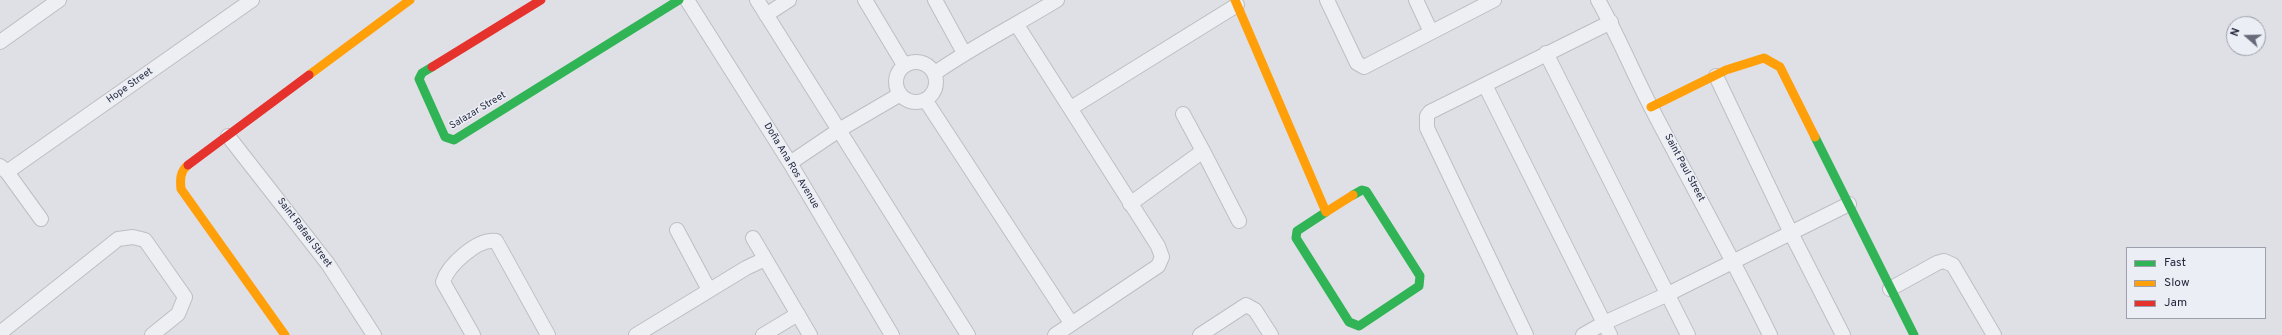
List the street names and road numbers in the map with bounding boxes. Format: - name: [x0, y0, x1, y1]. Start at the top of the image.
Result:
- street label: Hope Street: [105, 66, 155, 106]
- street label: Salazar Street: [448, 90, 508, 132]
- street label: Doña Ana Ros Avenue: [761, 121, 821, 211]
- street label: Saint Paul Street: [1661, 132, 1707, 204]
- street label: Saint Rafael Street: [274, 196, 334, 270]

